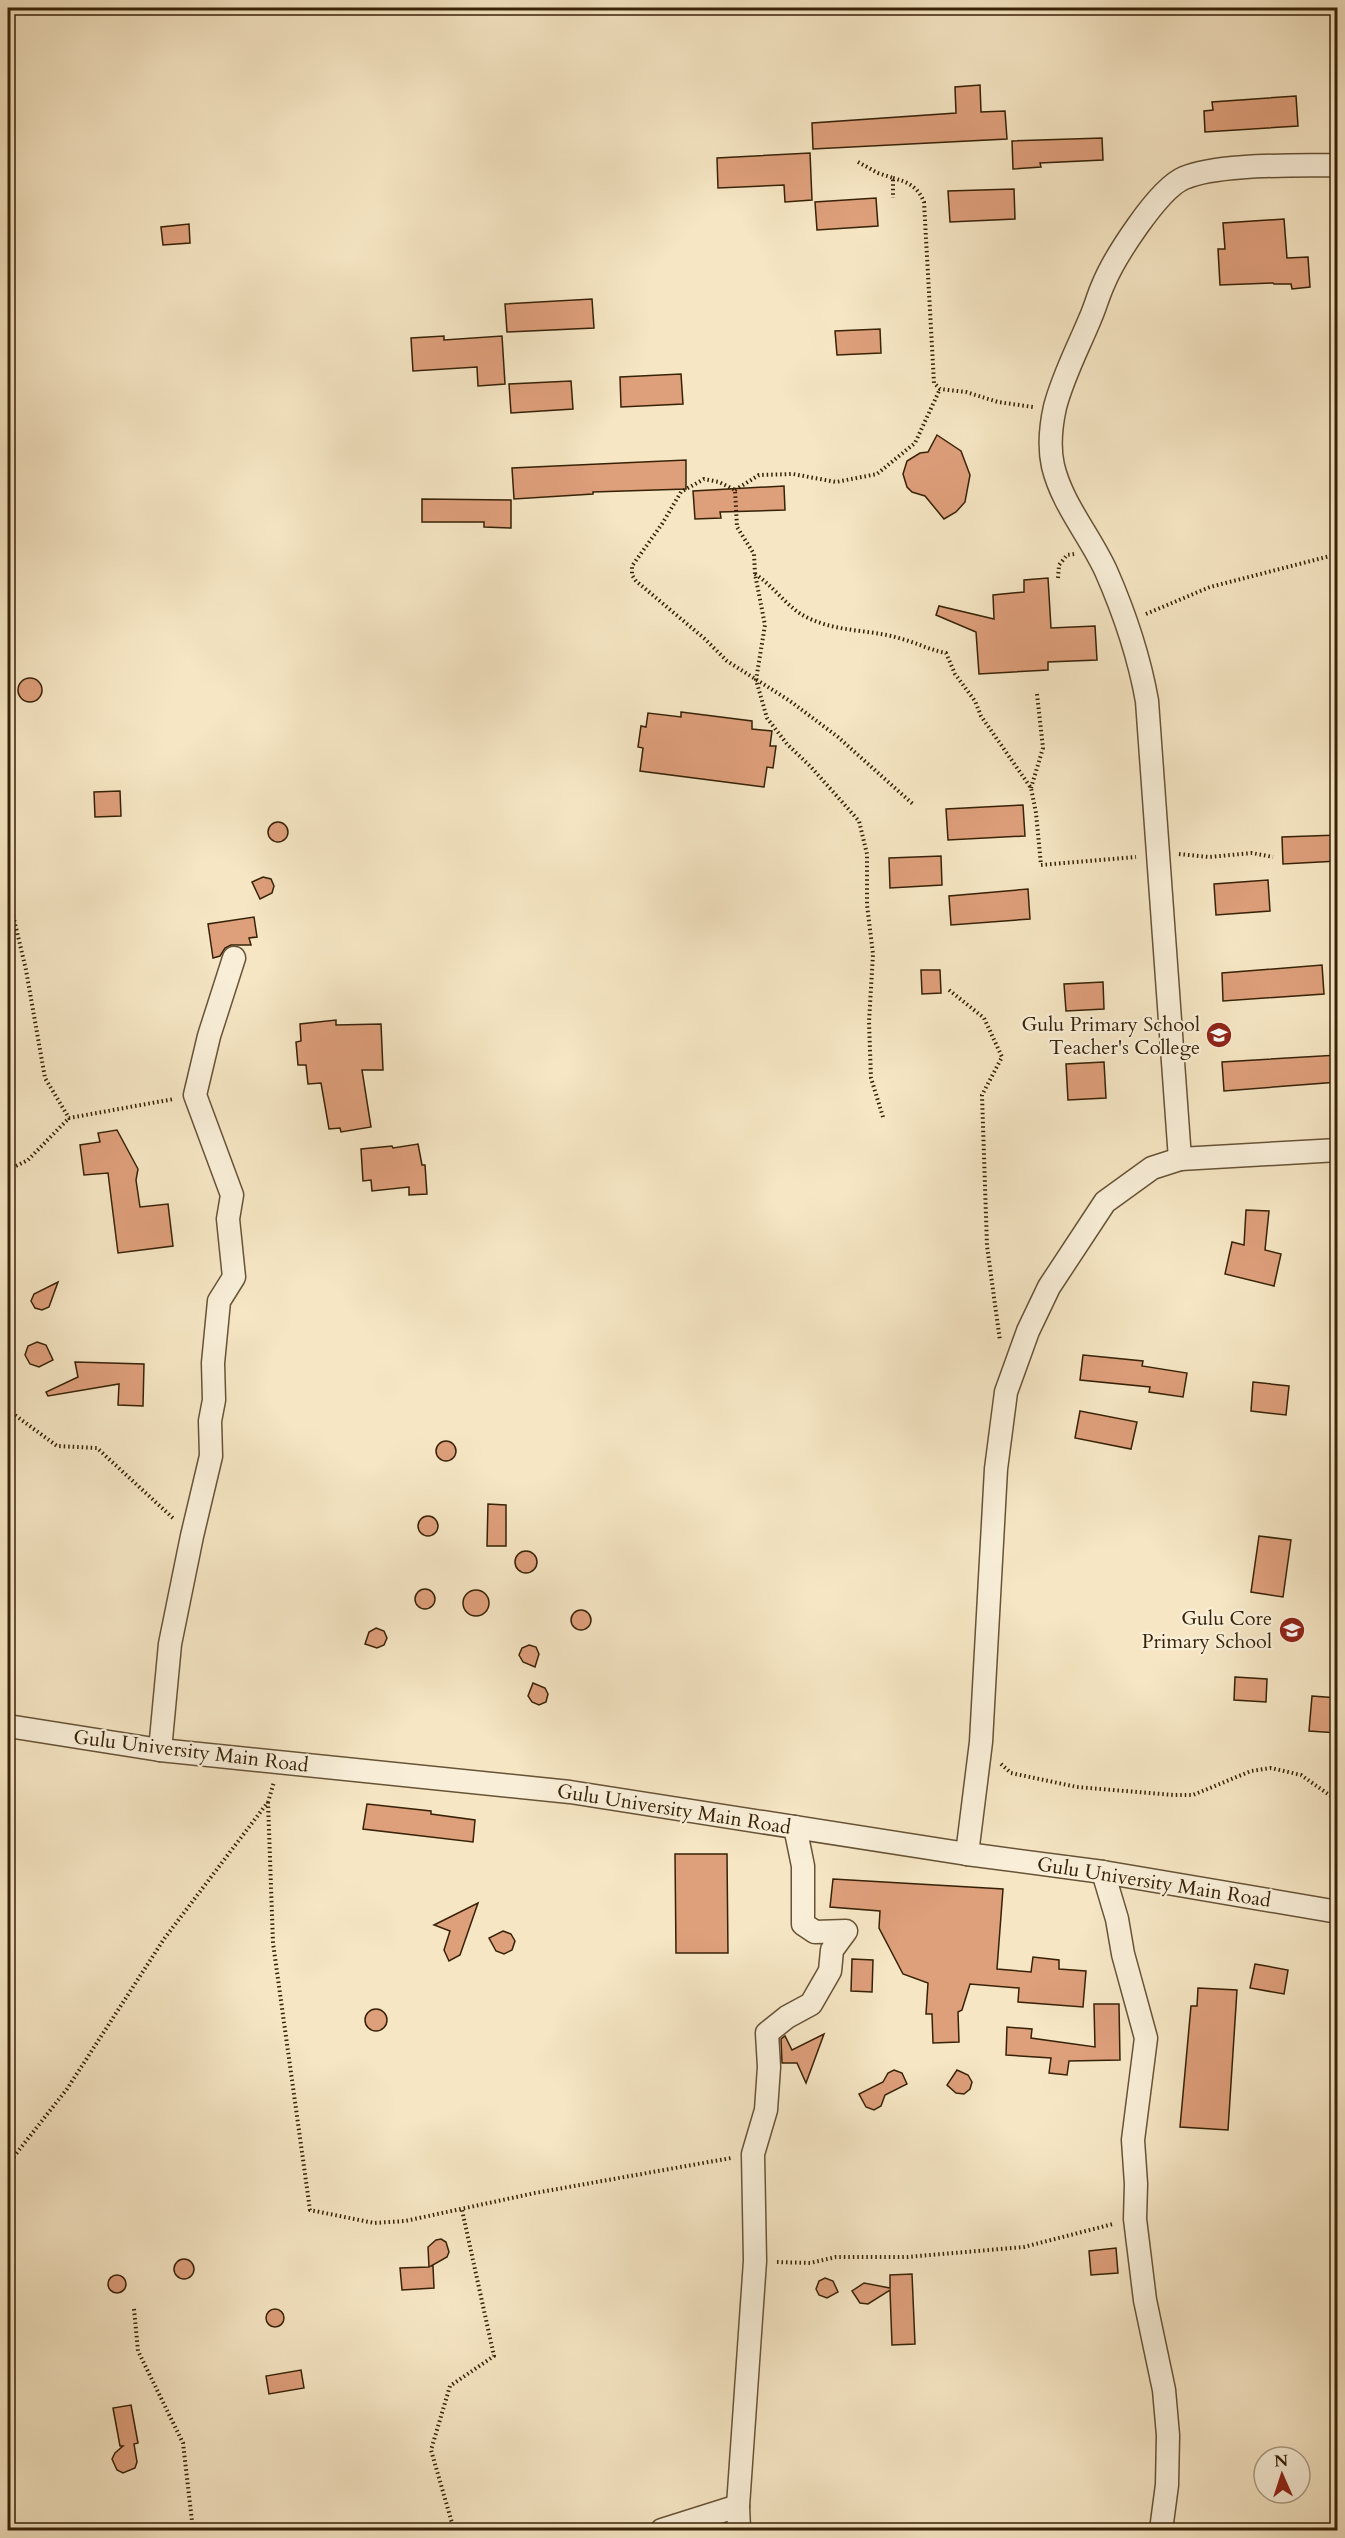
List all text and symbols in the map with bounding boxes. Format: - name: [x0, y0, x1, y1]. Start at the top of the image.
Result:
- place label: Gulu Primary School Teacher's College: [1021, 1011, 1200, 1061]
- school or university icon: Gulu Primary School Teacher's College: [1204, 1020, 1234, 1050]
- place label: Gulu Core Primary School: [1142, 1605, 1272, 1655]
- school or university icon: Gulu Core Primary School: [1277, 1615, 1307, 1645]
- street label: Gulu University Main Road: [72, 1723, 310, 1779]
- street label: Gulu University Main Road: [555, 1777, 793, 1841]
- street label: Gulu University Main Road: [1035, 1850, 1273, 1914]
- north arrow: [1252, 2445, 1312, 2505]
- text: N: [1274, 2450, 1289, 2472]

